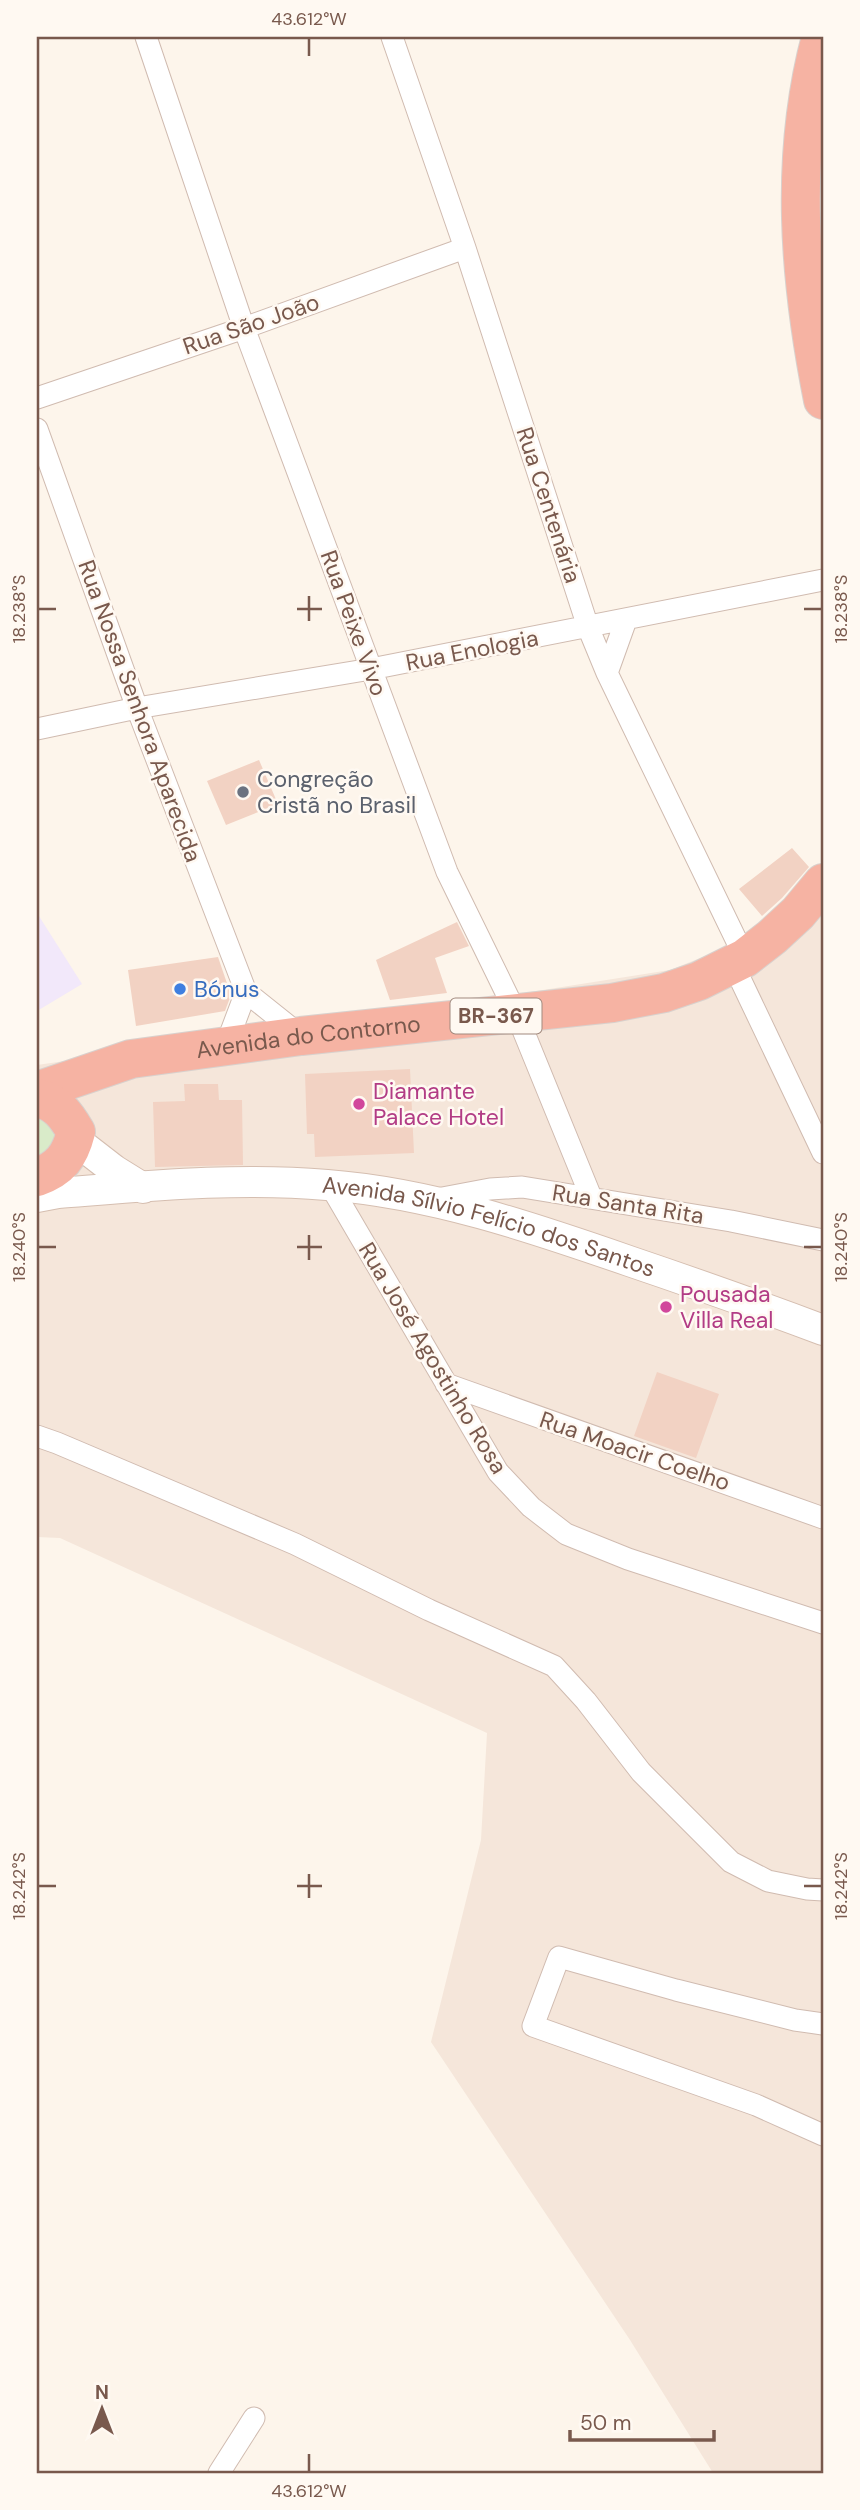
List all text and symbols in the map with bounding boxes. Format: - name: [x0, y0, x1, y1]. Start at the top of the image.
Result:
- text: 43.612°W: [271, 7, 347, 31]
- street label: Rua São João: [179, 287, 323, 361]
- street label: Rua Centenária: [510, 423, 588, 587]
- street label: Rua Peixe Vivo: [314, 546, 394, 700]
- street label: Rua Nossa Senhora Aparecida: [71, 556, 209, 866]
- text: 18.238°S: [7, 575, 31, 643]
- text: 18.238°S: [829, 575, 853, 643]
- street label: Rua Enologia: [403, 622, 541, 678]
- place label: Congreção Cristã no Brasil: [257, 764, 416, 820]
- marker: Congreção Cristã no Brasil: [235, 784, 251, 800]
- place label: Bónus: [194, 974, 259, 1004]
- marker: Bónus: [172, 981, 188, 997]
- road number: BR-367: [450, 998, 542, 1034]
- street label: Avenida do Contorno: [194, 1008, 422, 1065]
- place label: Diamante Palace Hotel: [373, 1076, 504, 1132]
- marker: Diamante Palace Hotel: [351, 1096, 367, 1112]
- street label: Avenida Sílvio Felício dos Santos: [321, 1170, 659, 1284]
- street label: Rua Santa Rita: [550, 1177, 706, 1231]
- text: 18.240°S: [7, 1212, 31, 1282]
- text: 18.240°S: [829, 1212, 853, 1282]
- street label: Rua José Agostinho Rosa: [352, 1237, 514, 1479]
- place label: Pousada Villa Real: [680, 1279, 773, 1335]
- marker: Pousada Villa Real: [658, 1299, 674, 1315]
- street label: Rua Moacir Coelho: [536, 1404, 734, 1498]
- text: 18.242°S: [7, 1852, 31, 1920]
- text: 18.242°S: [829, 1852, 853, 1920]
- north arrow: [66, 2374, 136, 2444]
- text: N: [95, 2380, 109, 2405]
- scale bar: [570, 2398, 713, 2442]
- text: 50 m: [580, 2409, 631, 2437]
- text: 43.612°W: [271, 2479, 347, 2503]

